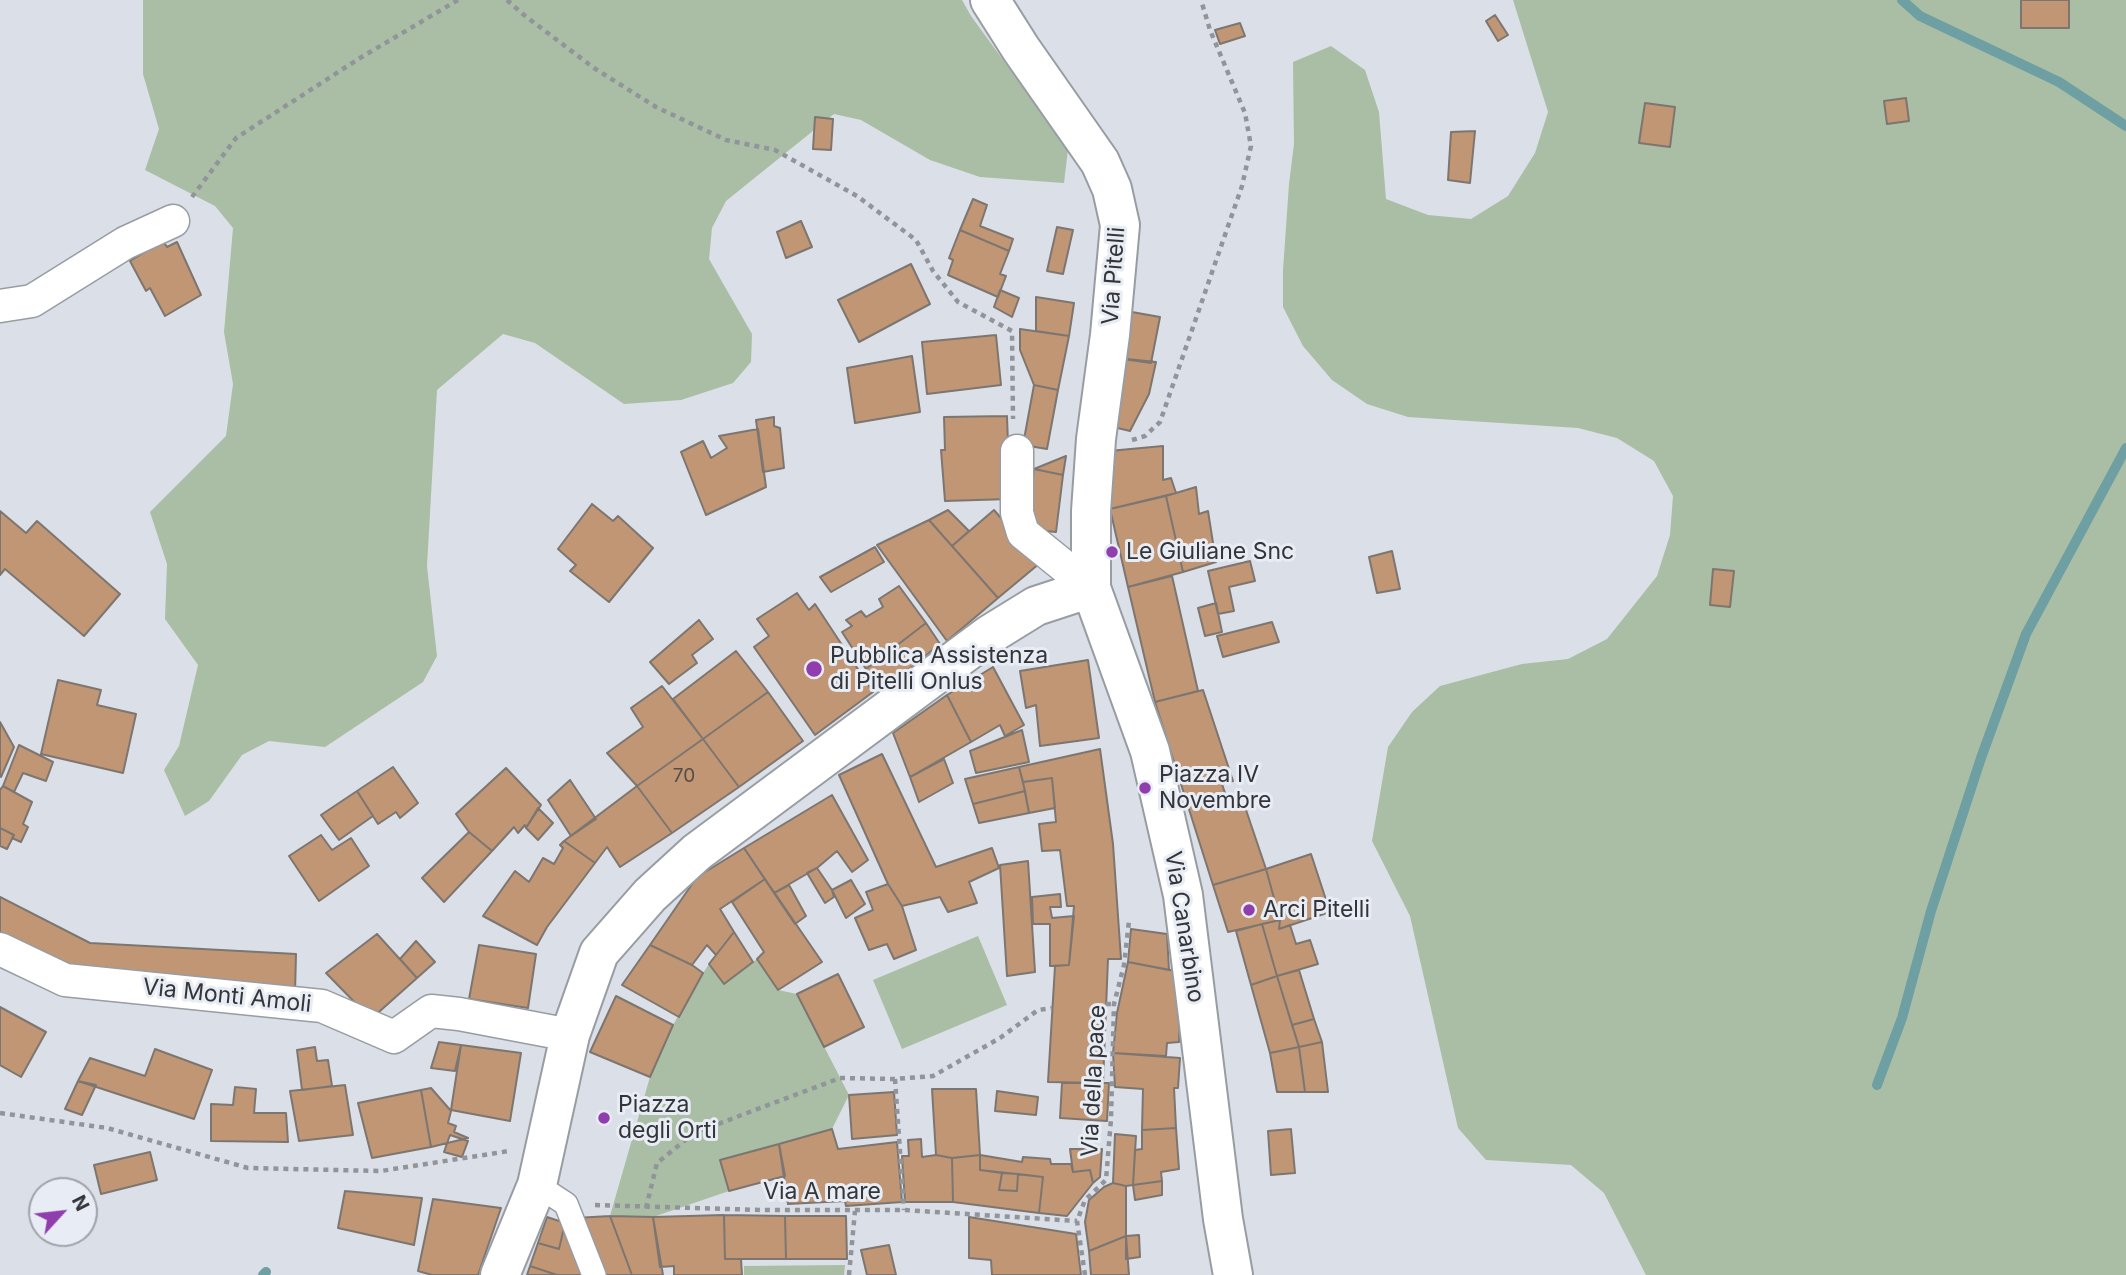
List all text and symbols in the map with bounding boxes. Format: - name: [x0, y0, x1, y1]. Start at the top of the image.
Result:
- street label: Via Pitelli: [1097, 226, 1131, 326]
- place label: Le Giuliane Snc: [1126, 538, 1294, 566]
- marker: Le Giuliane Snc: [1104, 544, 1120, 560]
- place label: Pubblica Assistenza di Pitelli Onlus: [830, 642, 1048, 696]
- marker: Pubblica Assistenza di Pitelli Onlus: [804, 659, 824, 679]
- place label: Piazza IV Novembre: [1159, 761, 1271, 815]
- house number: 70: [673, 765, 695, 787]
- marker: Piazza IV Novembre: [1137, 780, 1153, 796]
- street label: Via Canarbino: [1158, 849, 1210, 1005]
- place label: Arci Pitelli: [1263, 896, 1370, 924]
- marker: Arci Pitelli: [1241, 902, 1257, 918]
- street label: Via Monti Amoli: [141, 973, 313, 1019]
- street label: Via della pace: [1076, 1004, 1112, 1158]
- place label: Piazza degli Orti: [618, 1091, 717, 1145]
- marker: Piazza degli Orti: [596, 1110, 612, 1126]
- north arrow: [28, 1177, 98, 1247]
- street label: Via A mare: [763, 1178, 881, 1206]
- text: N: [67, 1191, 94, 1215]

